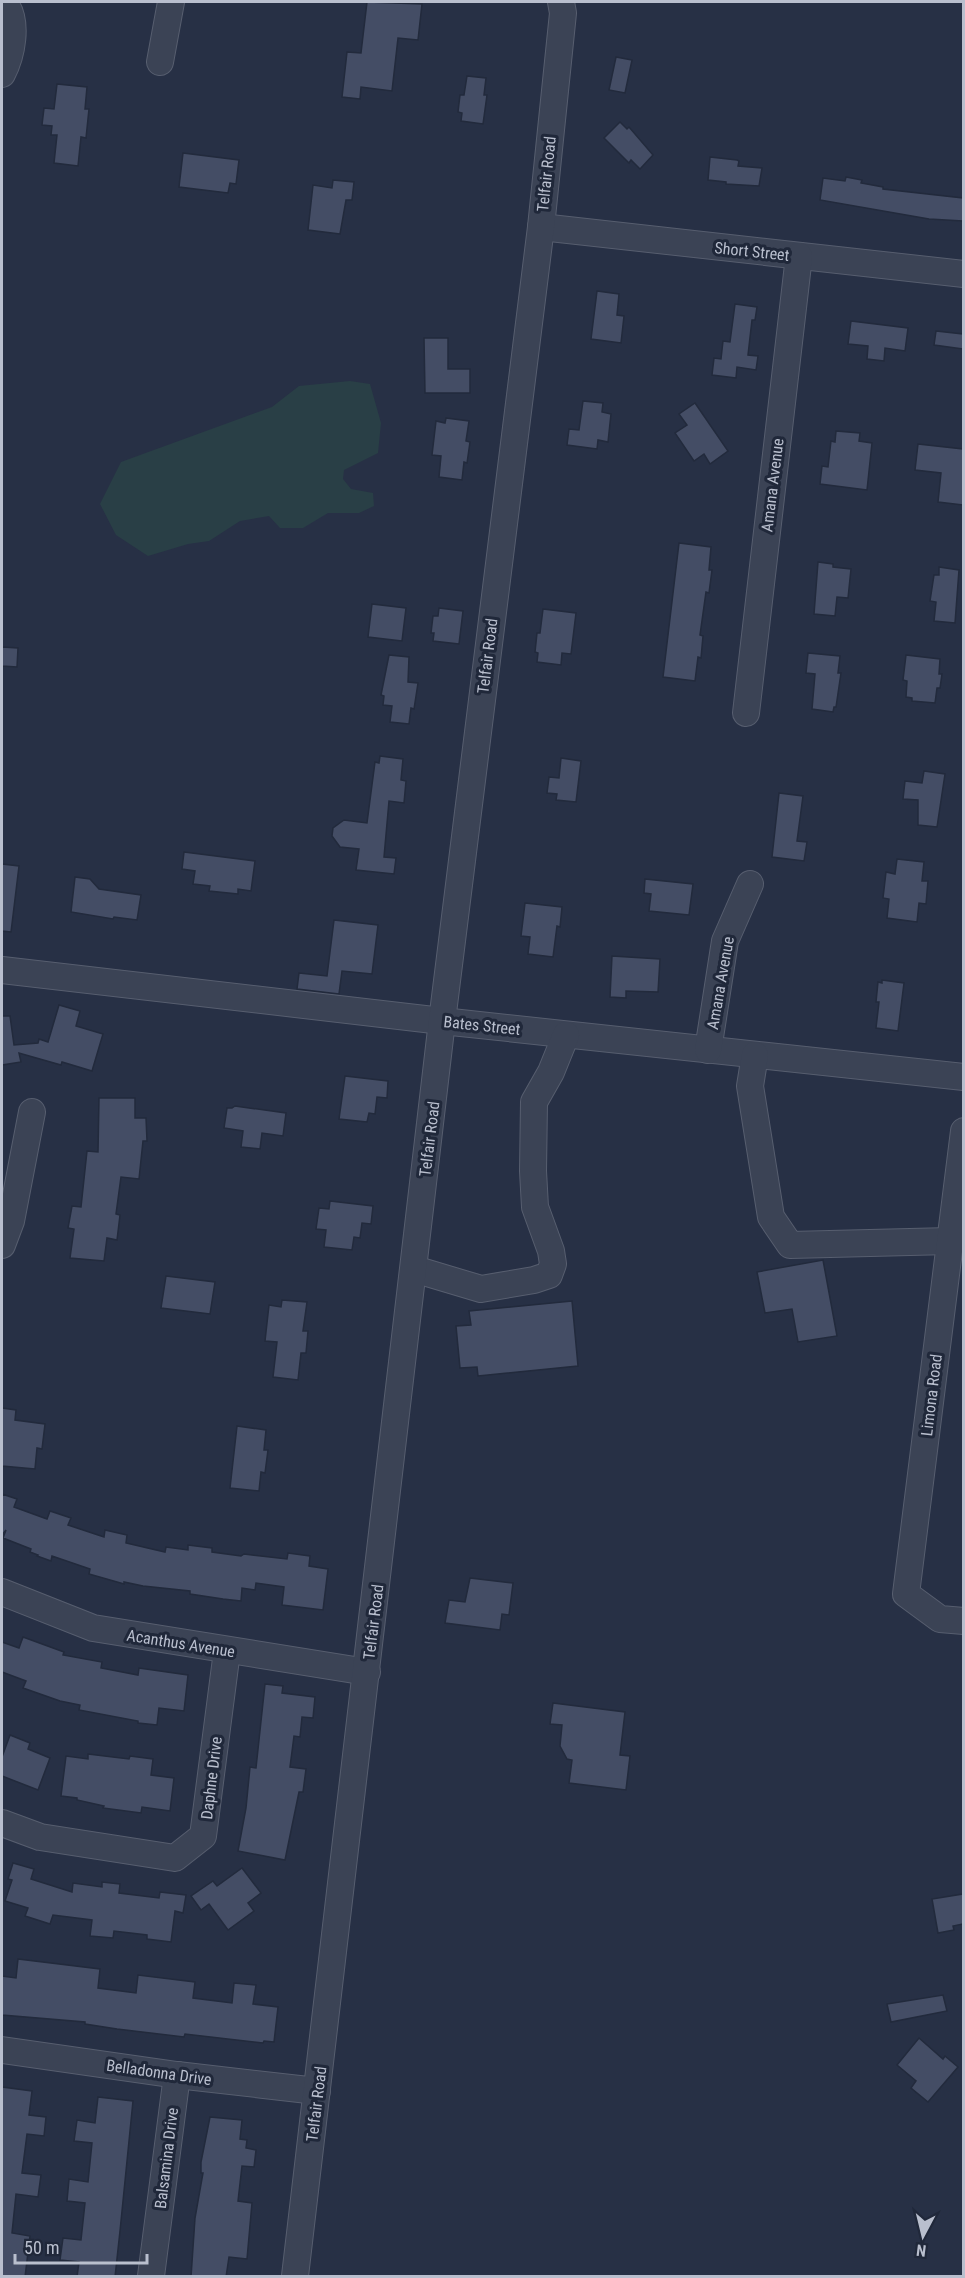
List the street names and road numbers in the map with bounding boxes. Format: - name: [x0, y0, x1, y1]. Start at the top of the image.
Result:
- street label: Telfair Road: [533, 135, 560, 213]
- street label: Short Street: [714, 238, 791, 265]
- street label: Amana Avenue: [757, 437, 788, 533]
- street label: Telfair Road: [473, 617, 502, 695]
- street label: Amana Avenue: [703, 935, 738, 1031]
- street label: Bates Street: [443, 1012, 522, 1039]
- street label: Telfair Road: [415, 1100, 444, 1178]
- street label: Limona Road: [917, 1353, 946, 1437]
- street label: Telfair Road: [359, 1583, 388, 1661]
- street label: Acanthus Avenue: [125, 1626, 236, 1661]
- street label: Daphne Drive: [197, 1736, 226, 1821]
- street label: Belladonna Drive: [105, 2056, 213, 2089]
- street label: Telfair Road: [302, 2065, 331, 2143]
- street label: Balsamina Drive: [151, 2106, 182, 2210]

